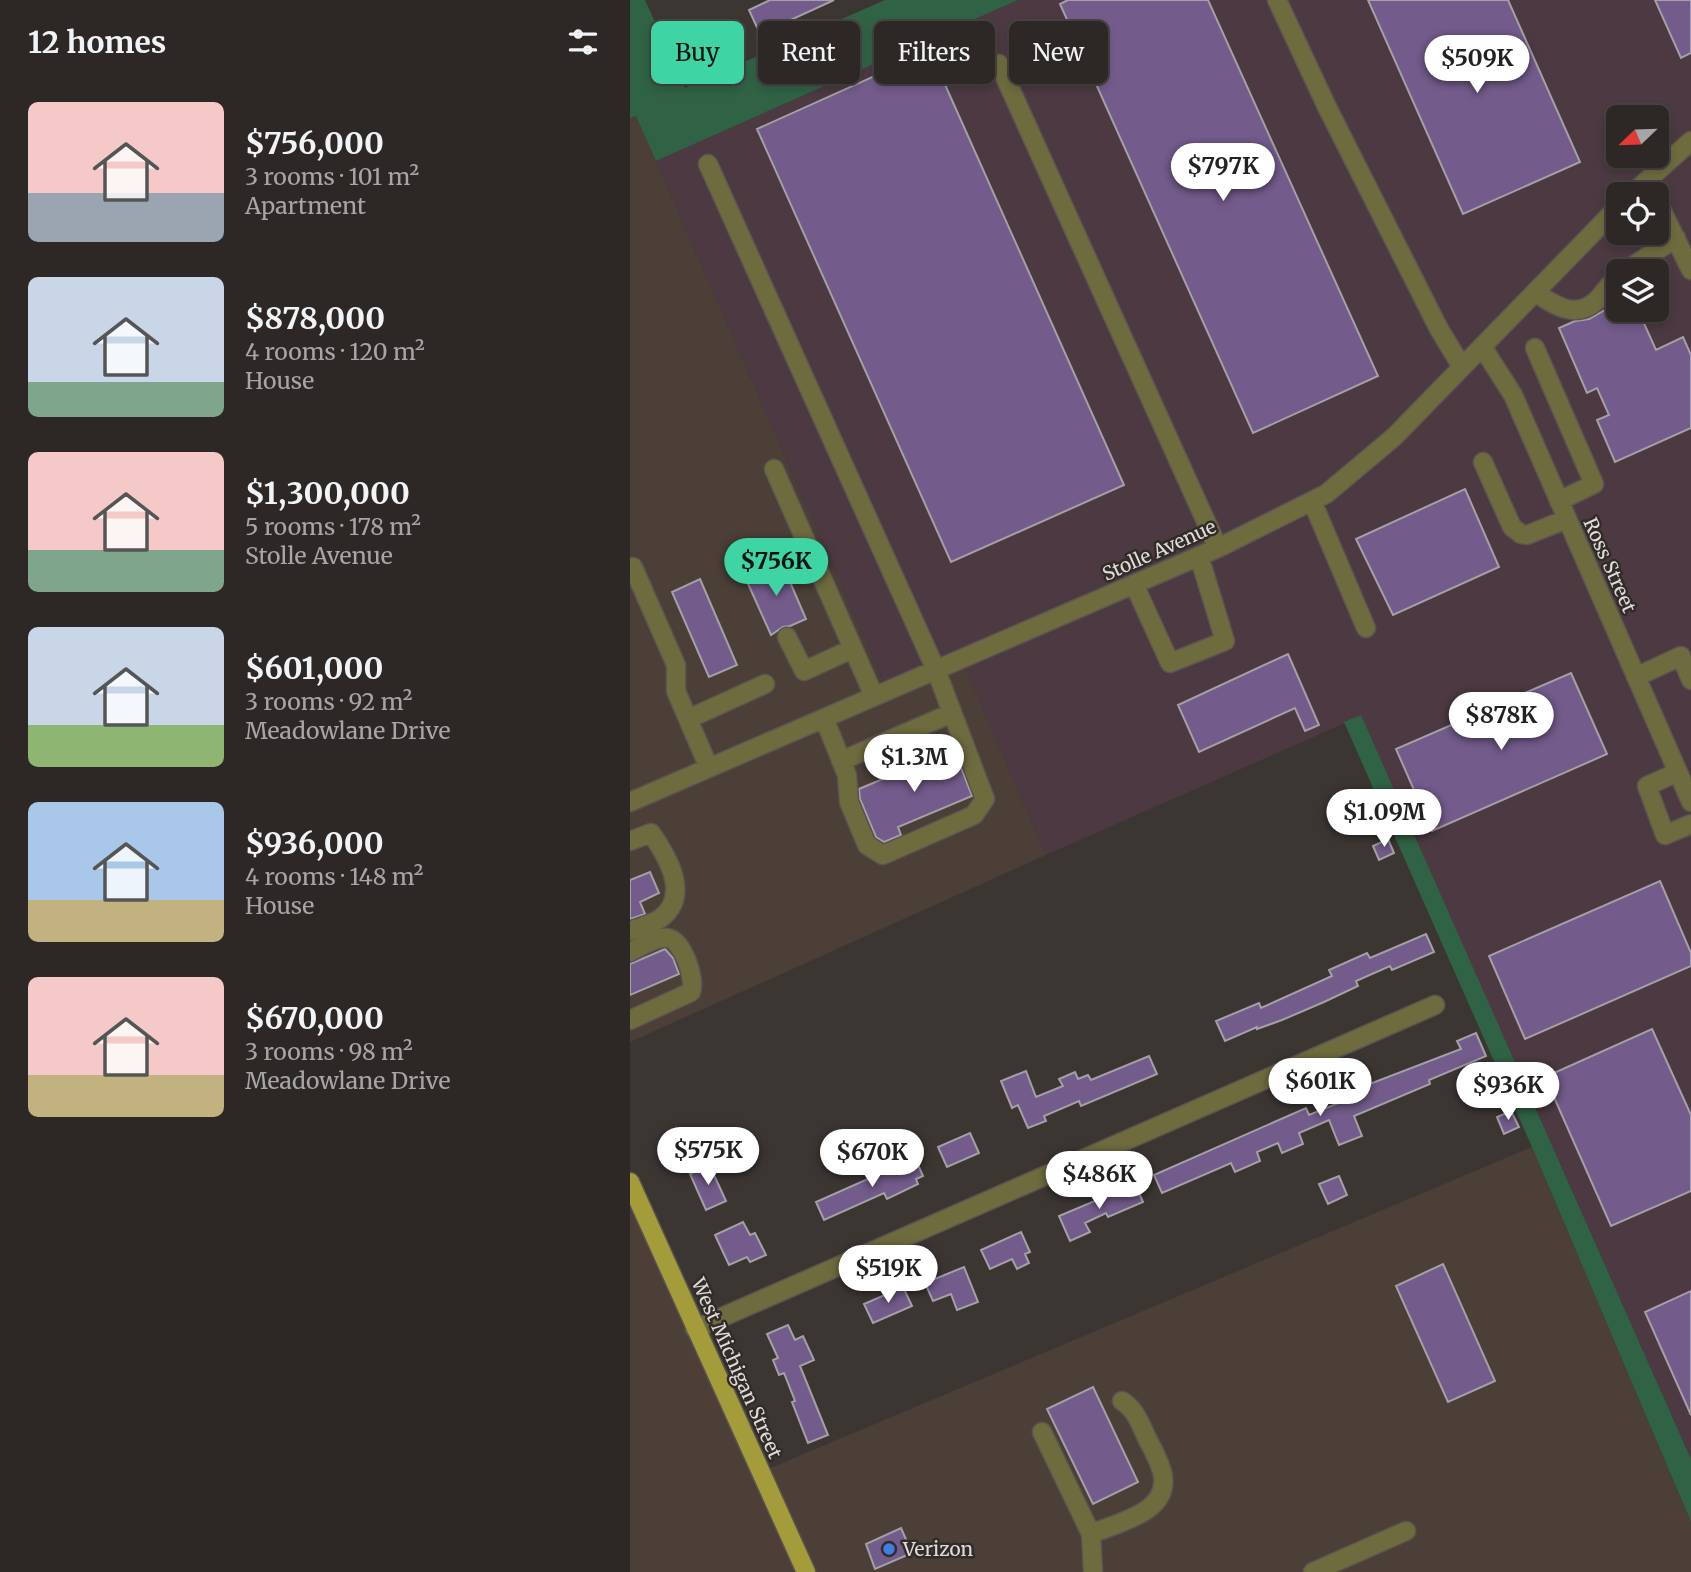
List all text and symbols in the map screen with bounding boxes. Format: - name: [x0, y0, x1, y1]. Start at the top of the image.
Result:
- chip: Buy: [651, 21, 744, 84]
- chip: Rent: [758, 21, 860, 84]
- chip: Filters: [874, 21, 995, 84]
- chip: New: [1009, 21, 1108, 84]
- text: 12 homes: [28, 23, 166, 61]
- icon: filters: [564, 23, 602, 61]
- pin: $509K: [1428, 36, 1526, 95]
- text: $509K: [1440, 43, 1514, 72]
- north arrow: [1606, 105, 1670, 168]
- map controls: [1606, 105, 1669, 322]
- text: $756,000: [245, 124, 384, 162]
- icon: home: [84, 130, 168, 214]
- pin: $797K: [1174, 144, 1272, 203]
- text: $797K: [1187, 151, 1259, 180]
- text: 3 rooms · 101 m²: [245, 162, 419, 191]
- button: locate: [1606, 182, 1669, 245]
- text: Apartment: [245, 191, 366, 220]
- button: layers: [1606, 259, 1669, 322]
- text: $878,000: [245, 299, 385, 337]
- icon: home: [84, 305, 168, 389]
- text: 4 rooms · 120 m²: [245, 337, 425, 366]
- text: House: [245, 366, 314, 395]
- text: $1,300,000: [245, 474, 410, 512]
- icon: home: [84, 480, 168, 564]
- text: 5 rooms · 178 m²: [245, 512, 421, 541]
- street label: Stolle Avenue: [1098, 514, 1220, 586]
- street label: Ross Street: [1578, 514, 1642, 617]
- pin: $756K: [727, 538, 825, 598]
- text: Stolle Avenue: [245, 541, 393, 570]
- text: $756K: [740, 546, 812, 575]
- text: $601,000: [245, 649, 383, 687]
- icon: home: [84, 655, 168, 739]
- text: 3 rooms · 92 m²: [245, 687, 412, 716]
- pin: $878K: [1452, 692, 1550, 752]
- text: $878K: [1465, 700, 1537, 729]
- text: Meadowlane Drive: [245, 716, 450, 745]
- pin: $1.3M: [865, 734, 963, 794]
- text: $1.3M: [880, 742, 948, 771]
- pin: $1.09M: [1327, 790, 1441, 849]
- text: $1.09M: [1342, 797, 1426, 826]
- text: $936,000: [245, 824, 384, 862]
- icon: home: [84, 830, 168, 914]
- text: 4 rooms · 148 m²: [245, 862, 423, 891]
- text: House: [245, 891, 314, 920]
- text: $670,000: [245, 999, 384, 1037]
- icon: home: [84, 1005, 168, 1089]
- text: 3 rooms · 98 m²: [245, 1037, 413, 1066]
- pin: $601K: [1271, 1058, 1369, 1118]
- pin: $936K: [1459, 1062, 1557, 1122]
- text: Meadowlane Drive: [245, 1066, 450, 1095]
- text: $601K: [1285, 1066, 1356, 1095]
- text: $936K: [1472, 1070, 1544, 1099]
- pin: $575K: [659, 1128, 757, 1187]
- pin: $670K: [823, 1130, 921, 1189]
- text: $575K: [673, 1135, 743, 1164]
- text: $670K: [836, 1137, 908, 1166]
- pin: $486K: [1050, 1152, 1148, 1211]
- text: $486K: [1062, 1159, 1136, 1188]
- pin: $519K: [839, 1246, 937, 1305]
- text: $519K: [855, 1253, 921, 1282]
- street label: West Michigan Street: [686, 1273, 788, 1463]
- place label: Verizon: [902, 1537, 974, 1561]
- marker: Verizon: [881, 1541, 897, 1557]

